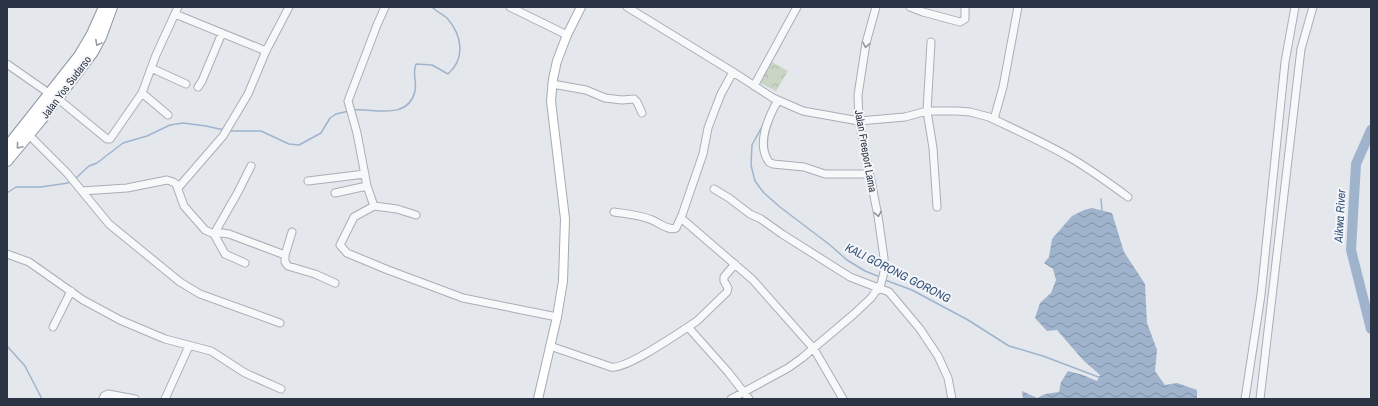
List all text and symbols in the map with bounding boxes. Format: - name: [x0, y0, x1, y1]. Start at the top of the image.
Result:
- one-way arrow: [95, 39, 102, 46]
- one-way arrow: [862, 41, 870, 48]
- street label: Jalan Yos Sudarso: [38, 53, 94, 121]
- street label: Jalan Freeport Lama: [852, 109, 880, 193]
- one-way arrow: [16, 142, 23, 149]
- water label: Aikwa River: [1331, 188, 1349, 244]
- one-way arrow: [873, 211, 881, 217]
- water label: KALI GORONG GORONG: [842, 239, 954, 307]

